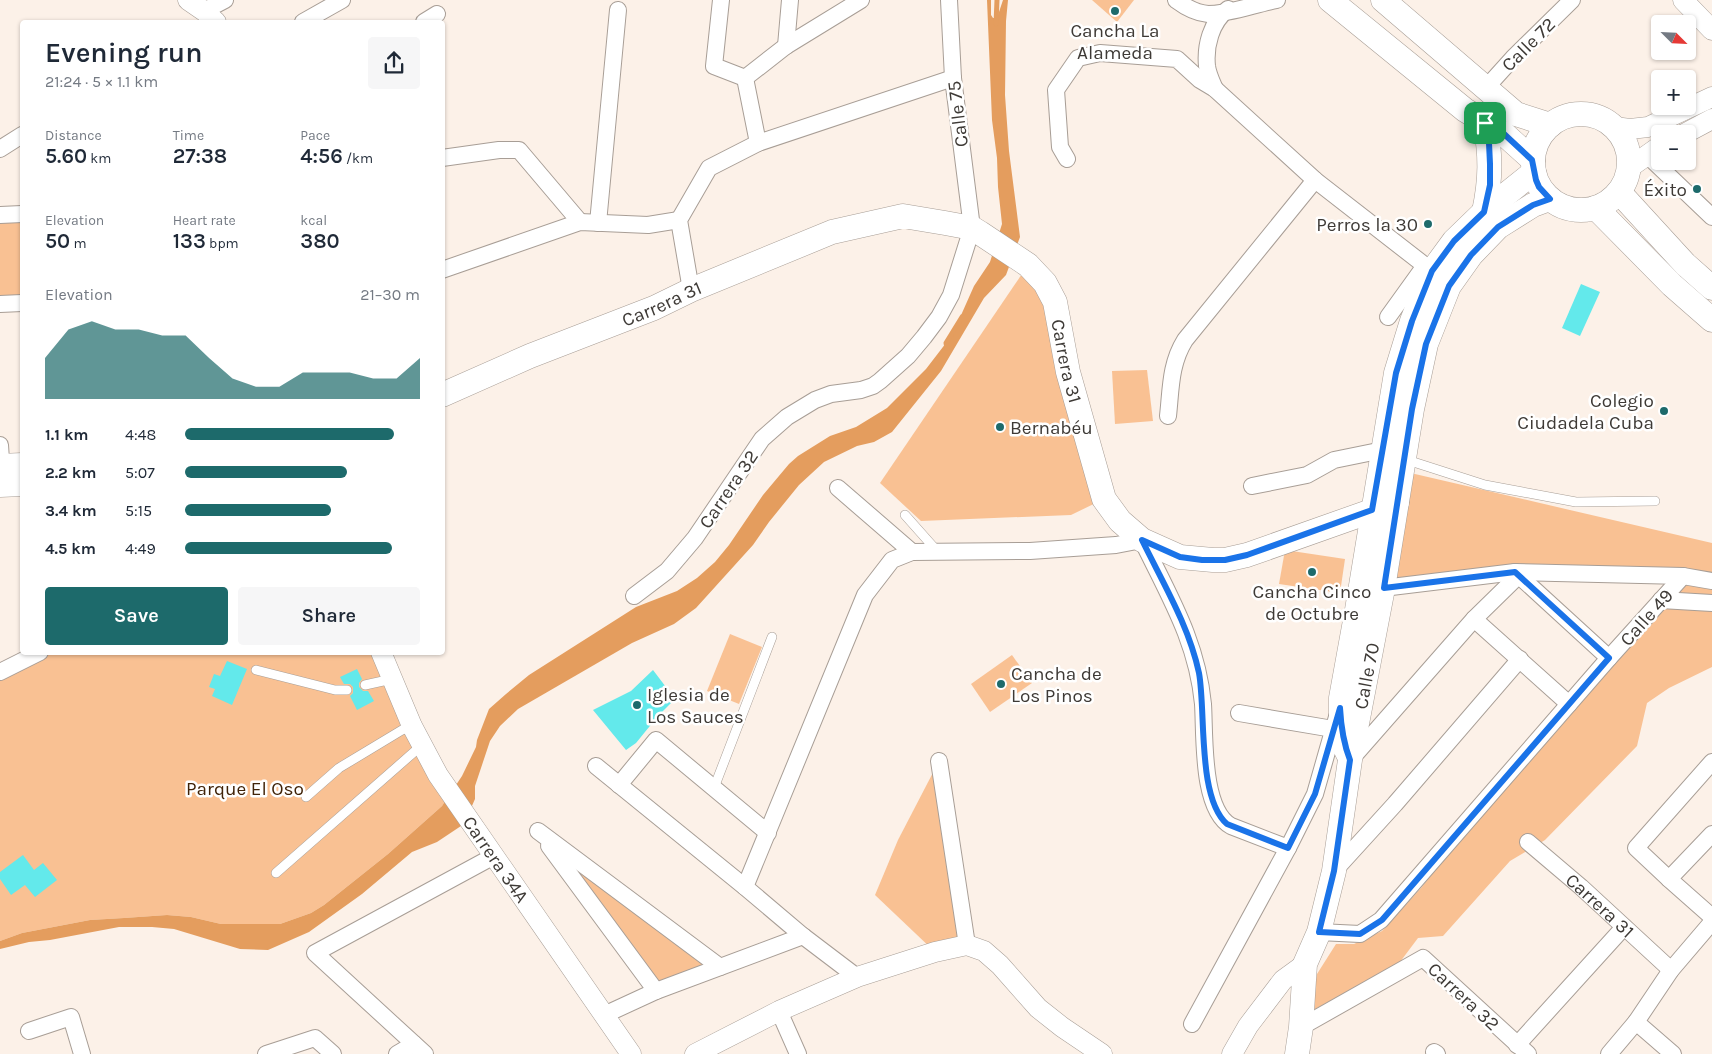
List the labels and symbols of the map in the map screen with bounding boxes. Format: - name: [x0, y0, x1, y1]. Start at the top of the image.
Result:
- marker: Cancha La Alameda: [1109, 5, 1121, 17]
- street label: Calle 72: [1497, 13, 1560, 76]
- north arrow: [1651, 15, 1696, 60]
- place label: Cancha La Alameda: [1070, 20, 1160, 64]
- street label: Calle 75: [943, 79, 973, 148]
- pin: [1464, 102, 1506, 144]
- place label: Éxito: [1643, 178, 1687, 201]
- marker: Éxito: [1691, 183, 1703, 195]
- place label: Perros la 30: [1316, 214, 1418, 236]
- marker: Perros la 30: [1422, 218, 1434, 230]
- street label: Carrera 31: [619, 277, 705, 331]
- street label: Carrera 31: [1046, 317, 1086, 405]
- place label: Colegio Ciudadela Cuba: [1517, 390, 1654, 434]
- marker: Colegio Ciudadela Cuba: [1658, 405, 1670, 417]
- place label: Bernabéu: [1010, 417, 1093, 439]
- marker: Bernabéu: [994, 421, 1006, 433]
- street label: Carrera 32: [695, 446, 763, 533]
- marker: Cancha Cinco de Octubre: [1306, 566, 1318, 578]
- place label: Cancha Cinco de Octubre: [1253, 581, 1371, 625]
- street label: Calle 49: [1616, 585, 1678, 651]
- street label: Calle 70: [1350, 641, 1384, 711]
- place label: Cancha de Los Pinos: [1011, 663, 1102, 707]
- marker: Cancha de Los Pinos: [995, 678, 1007, 690]
- place label: Iglesia de Los Sauces: [647, 684, 744, 728]
- marker: Iglesia de Los Sauces: [631, 699, 643, 711]
- park label: Parque El Oso: [186, 778, 304, 800]
- street label: Carrera 34A: [458, 812, 533, 907]
- street label: Carrera 31: [1561, 869, 1638, 943]
- street label: Carrera 32: [1423, 958, 1504, 1035]

